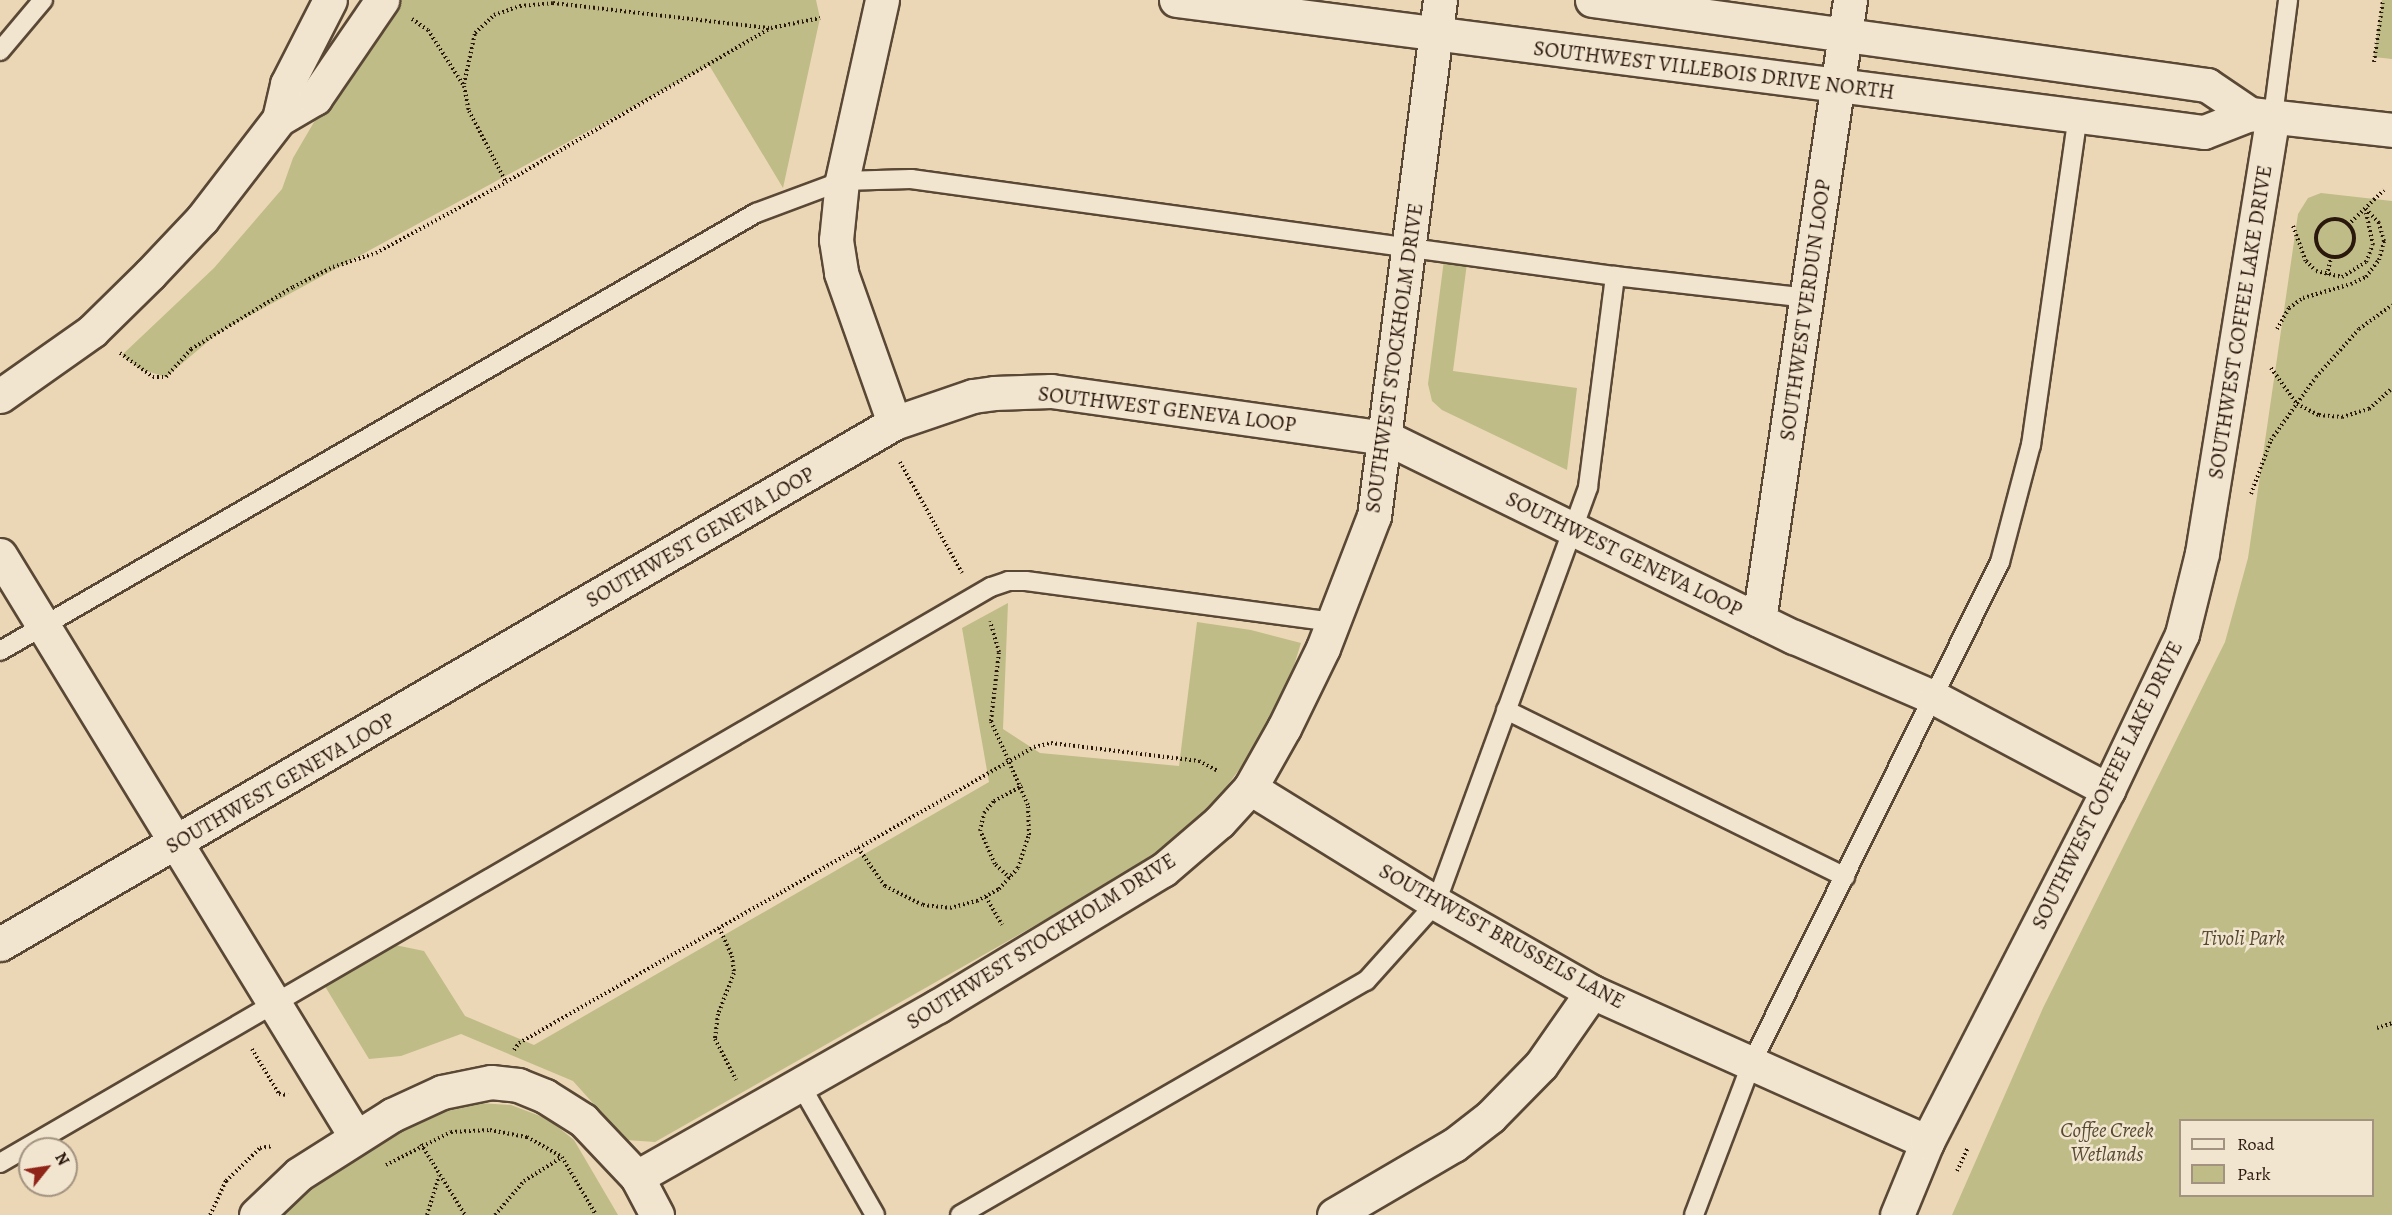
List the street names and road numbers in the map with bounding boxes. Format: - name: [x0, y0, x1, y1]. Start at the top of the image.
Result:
- street label: SOUTHWEST VILLEBOIS DRIVE NORTH: [1532, 35, 1896, 105]
- street label: SOUTHWEST COFFEE LAKE DRIVE: [2203, 163, 2277, 481]
- street label: SOUTHWEST VERDUN LOOP: [1774, 178, 1836, 442]
- street label: SOUTHWEST STOCKHOLM DRIVE: [1360, 201, 1428, 515]
- street label: SOUTHWEST GENEVA LOOP: [1037, 381, 1297, 437]
- street label: SOUTHWEST GENEVA LOOP: [581, 461, 819, 613]
- street label: SOUTHWEST GENEVA LOOP: [1502, 486, 1746, 622]
- street label: SOUTHWEST COFFEE LAKE DRIVE: [2026, 637, 2188, 933]
- street label: SOUTHWEST GENEVA LOOP: [161, 707, 399, 859]
- street label: SOUTHWEST STOCKHOLM DRIVE: [902, 847, 1180, 1035]
- street label: SOUTHWEST BRUSSELS LANE: [1375, 858, 1629, 1014]

